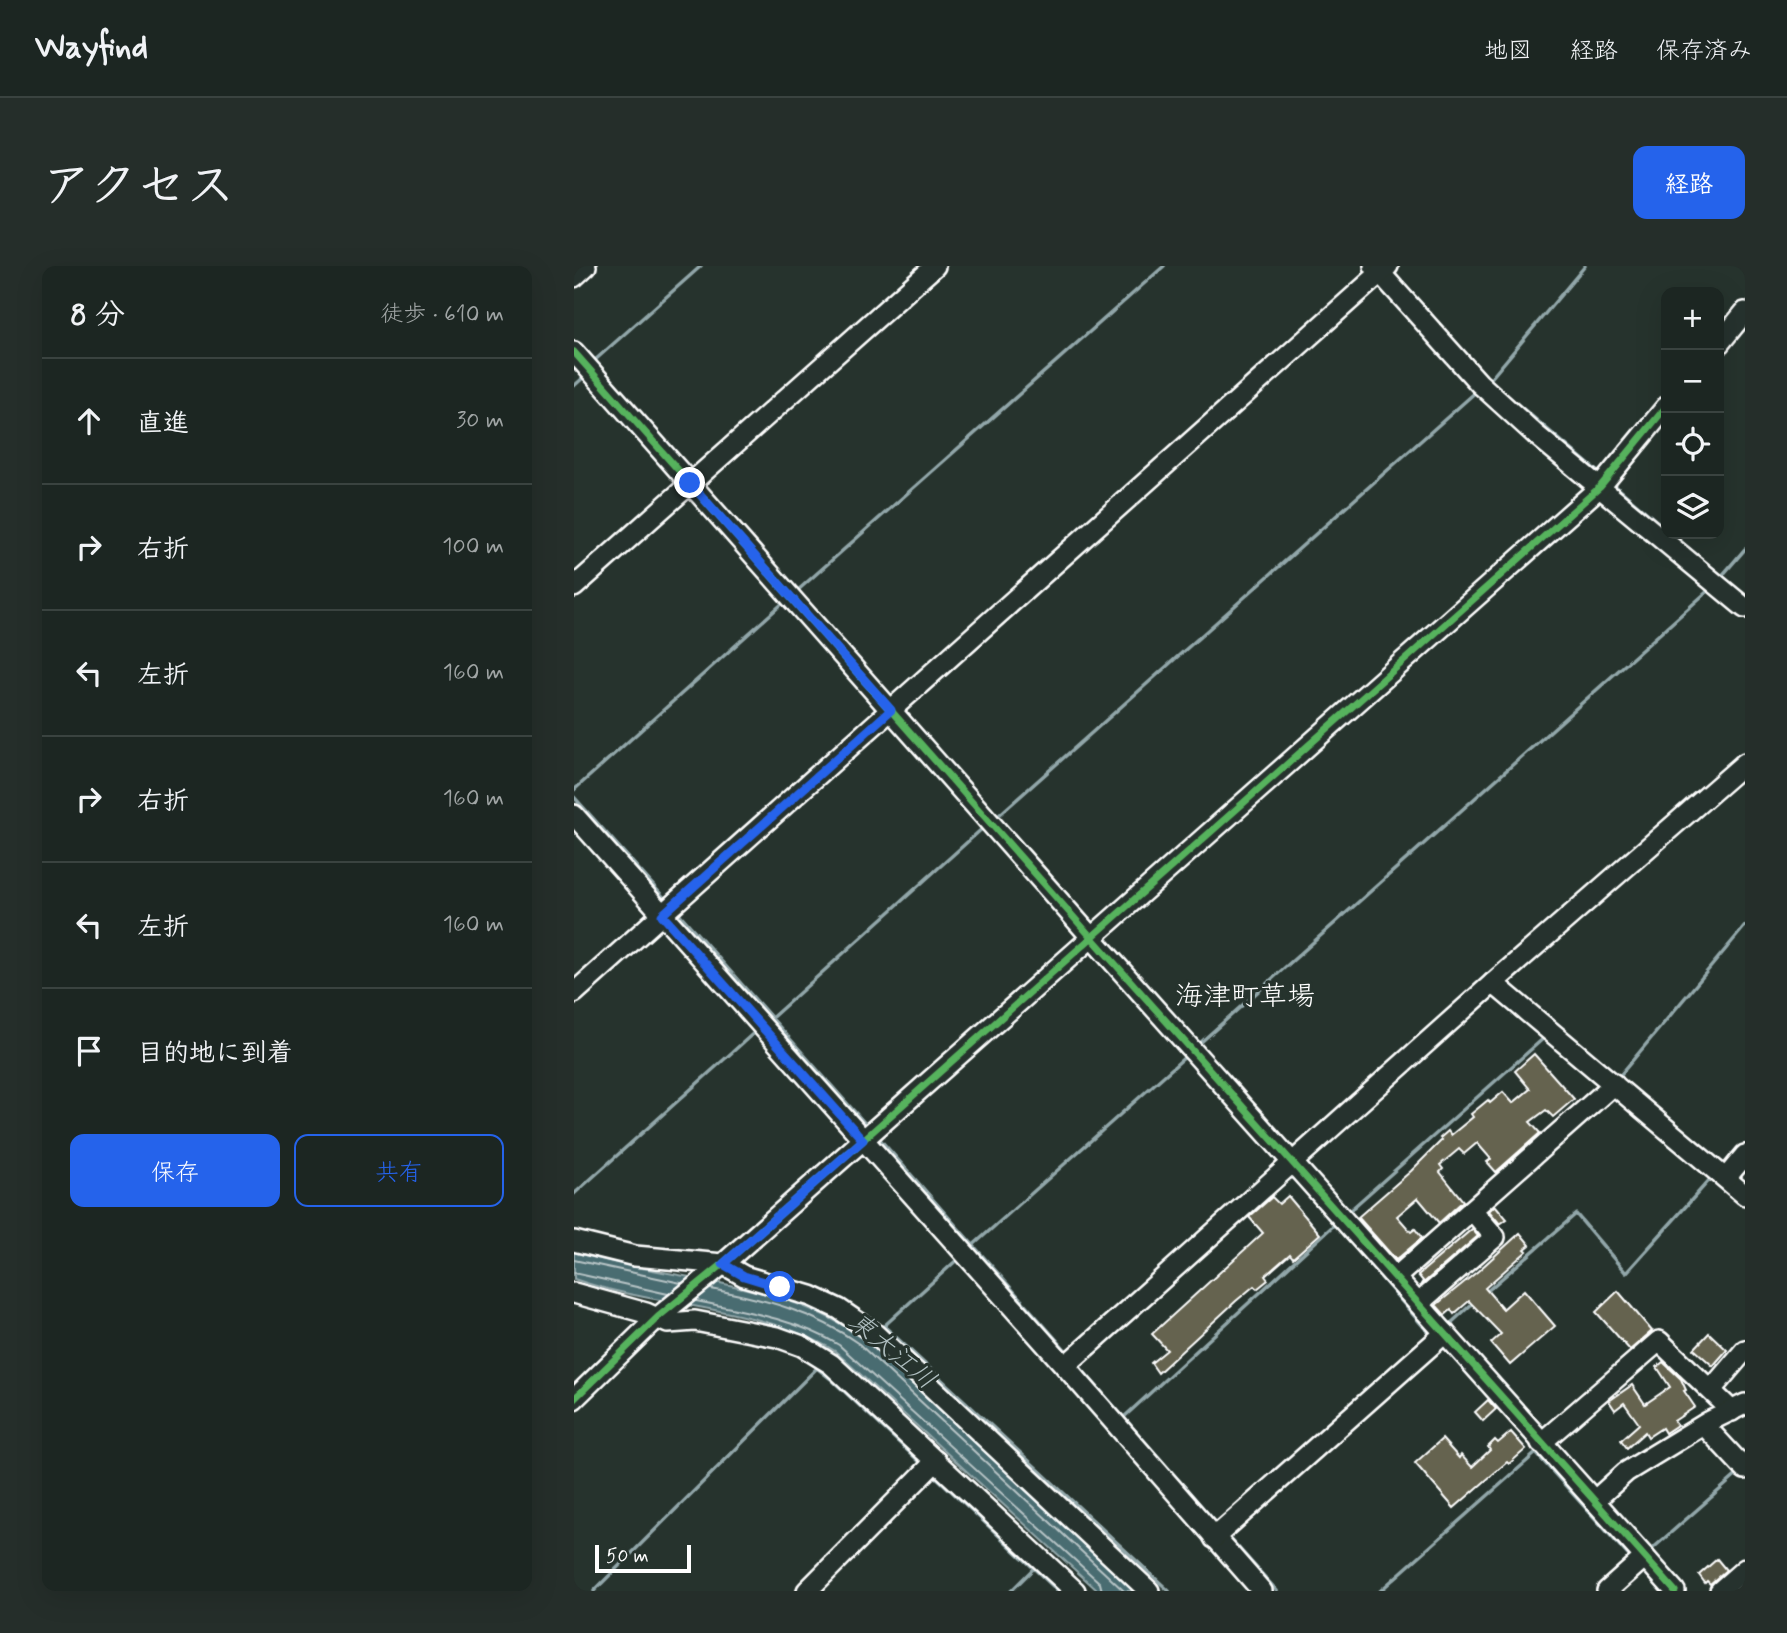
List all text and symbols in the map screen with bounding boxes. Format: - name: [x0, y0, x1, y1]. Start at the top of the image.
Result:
- text: Wayfind: [35, 26, 148, 70]
- text: 地図: [1484, 36, 1532, 67]
- text: 経路: [1570, 36, 1618, 67]
- text: 保存済み: [1656, 36, 1752, 67]
- button: 経路: [1633, 146, 1745, 219]
- text: アクセス: [42, 155, 235, 220]
- map controls: [1661, 287, 1724, 539]
- button: +: [1661, 287, 1724, 350]
- text: 8 分: [70, 296, 125, 335]
- text: 徒歩 · 610 m: [380, 300, 504, 330]
- button: −: [1661, 350, 1724, 413]
- icon: ahead: [70, 402, 108, 440]
- text: 30 m: [456, 406, 504, 436]
- text: 直進: [137, 407, 189, 441]
- button: locate: [1661, 413, 1724, 476]
- route end: [674, 467, 705, 498]
- button: layers: [1661, 476, 1724, 539]
- icon: right: [70, 528, 108, 566]
- text: 100 m: [442, 532, 504, 562]
- text: 右折: [137, 533, 189, 567]
- icon: left: [70, 654, 108, 692]
- text: 160 m: [443, 658, 504, 688]
- text: 左折: [137, 659, 189, 693]
- icon: right: [70, 780, 108, 818]
- text: 160 m: [443, 784, 504, 814]
- text: 右折: [137, 785, 189, 819]
- icon: left: [70, 906, 108, 944]
- text: 160 m: [443, 910, 504, 940]
- text: 左折: [137, 911, 189, 945]
- district label: 海津町草場: [1175, 979, 1315, 1016]
- icon: arrive: [70, 1032, 108, 1070]
- text: 目的地に到着: [137, 1037, 293, 1071]
- button: 保存: [70, 1134, 280, 1207]
- button: 共有: [294, 1134, 504, 1207]
- route start: [764, 1271, 795, 1302]
- water label: 東大江川: [841, 1305, 942, 1398]
- scale bar: [595, 1542, 691, 1574]
- text: 50 m: [606, 1544, 649, 1569]

